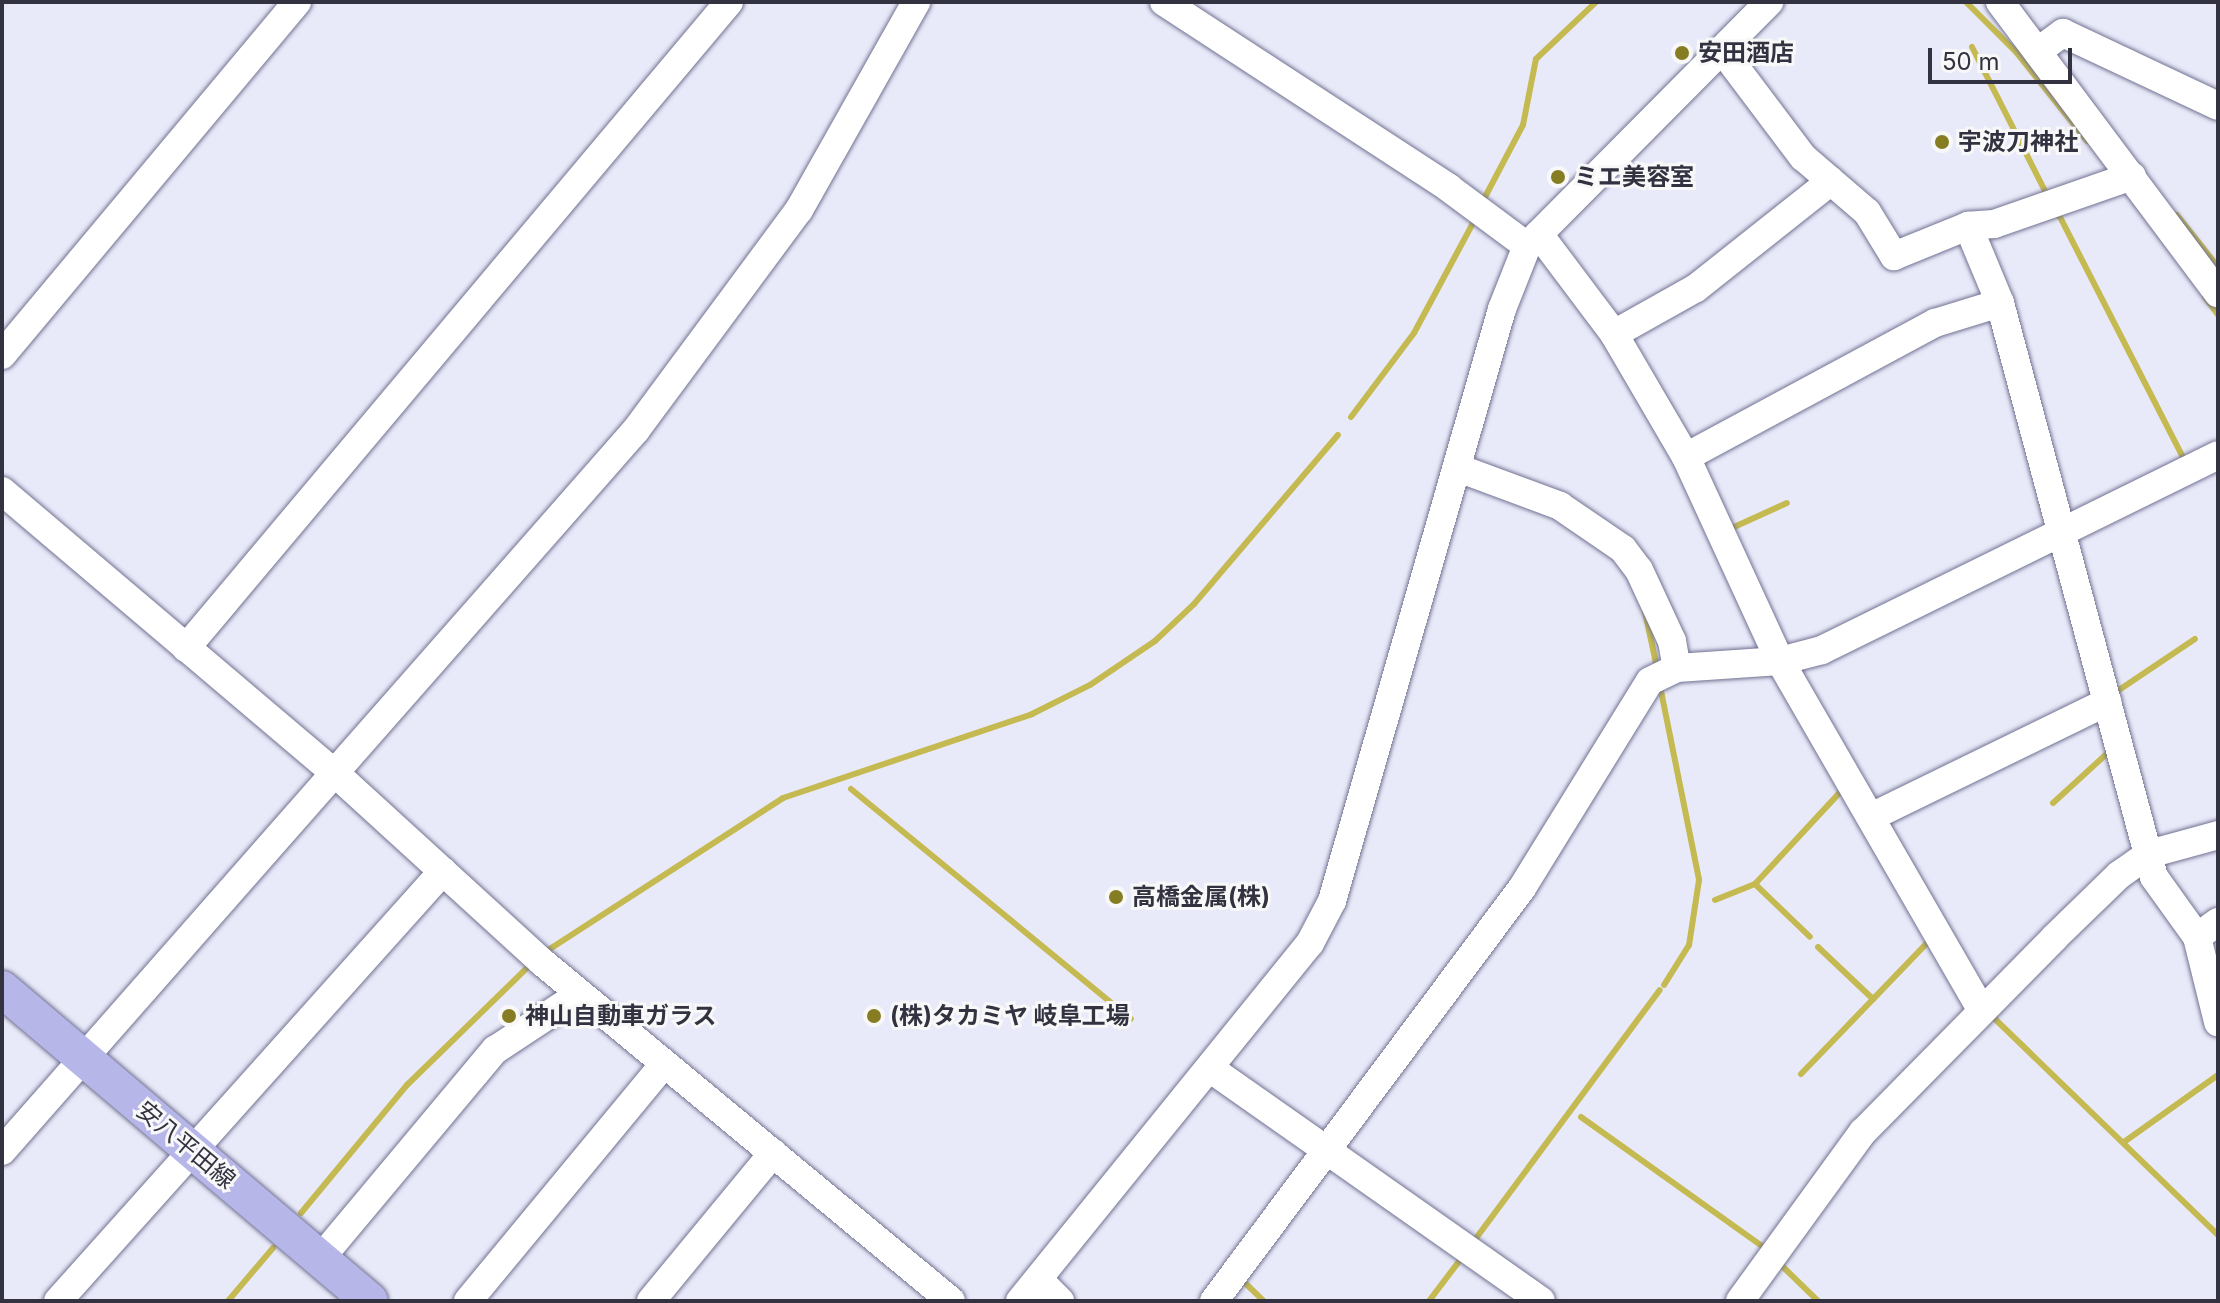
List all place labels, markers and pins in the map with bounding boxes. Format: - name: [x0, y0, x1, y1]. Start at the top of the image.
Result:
- place label: 安田酒店: [1698, 39, 1794, 67]
- marker: 安田酒店: [1673, 44, 1691, 62]
- place label: 宇波刀神社: [1958, 128, 2078, 156]
- marker: 宇波刀神社: [1933, 133, 1951, 151]
- place label: ミエ美容室: [1574, 163, 1694, 191]
- marker: ミエ美容室: [1549, 168, 1567, 186]
- place label: 高橋金属(株): [1132, 883, 1270, 911]
- marker: 高橋金属(株): [1107, 888, 1125, 906]
- place label: 神山自動車ガラス: [525, 1002, 717, 1030]
- place label: (株)タカミヤ 岐阜工場: [890, 1002, 1130, 1030]
- marker: 神山自動車ガラス: [500, 1007, 518, 1025]
- marker: (株)タカミヤ 岐阜工場: [865, 1007, 883, 1025]

